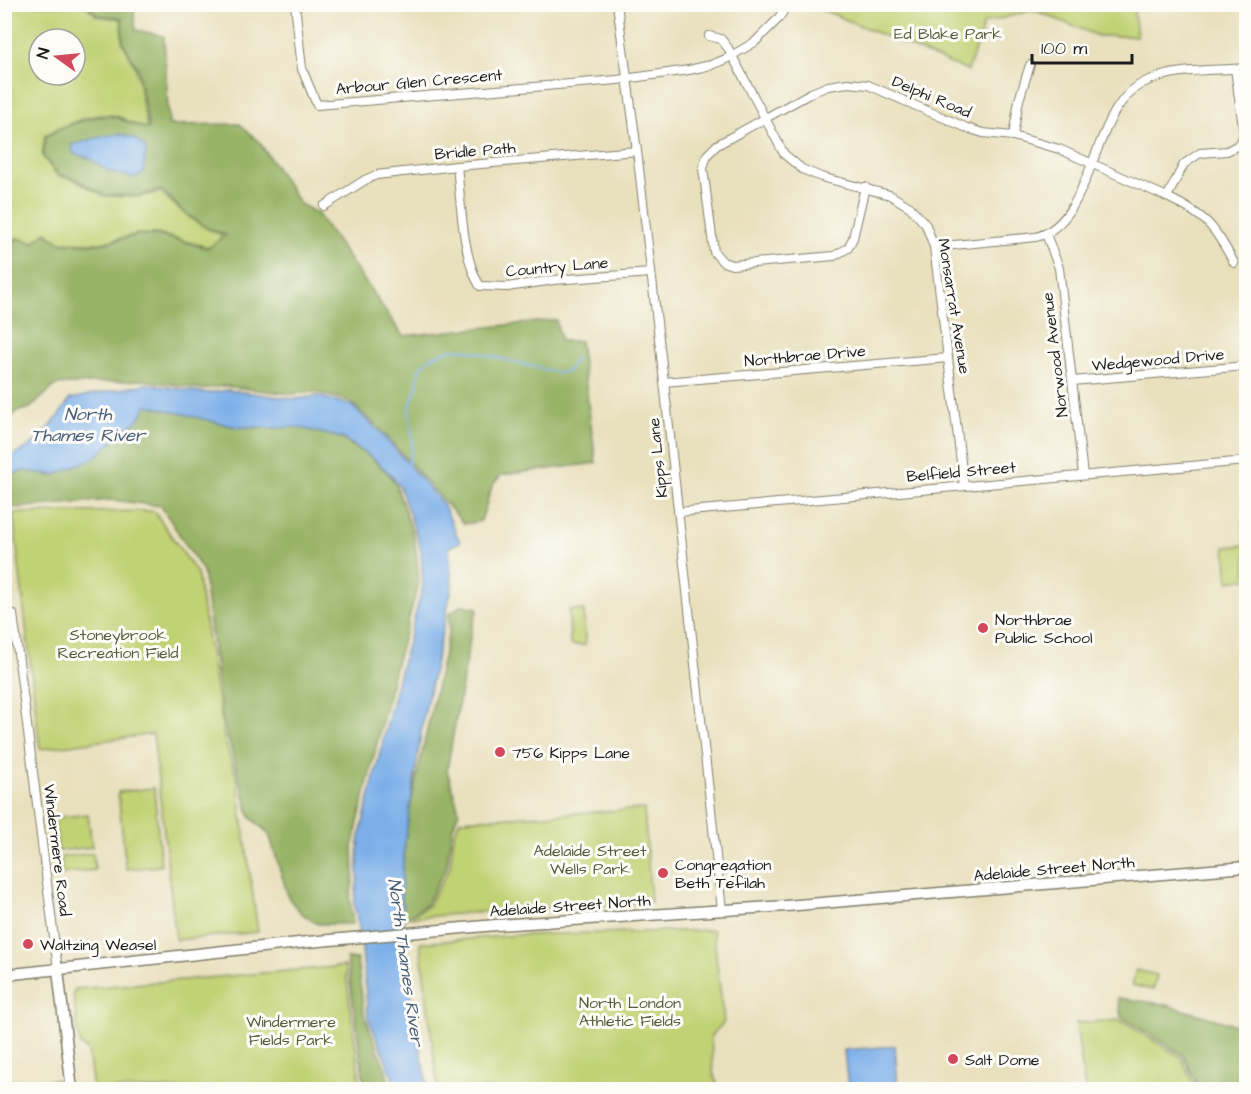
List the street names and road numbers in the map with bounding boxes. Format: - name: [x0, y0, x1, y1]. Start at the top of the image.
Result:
- street label: Arbour Glen Crescent: [335, 64, 504, 100]
- street label: Delphi Road: [889, 70, 975, 123]
- street label: Bridle Path: [434, 136, 517, 165]
- street label: Monsarrat Avenue: [932, 237, 976, 376]
- street label: Country Lane: [505, 252, 610, 283]
- street label: Norwood Avenue: [1036, 291, 1074, 418]
- street label: Northbrae Drive: [743, 340, 867, 372]
- street label: Wedgewood Drive: [1091, 343, 1226, 378]
- street label: Kipps Lane: [643, 417, 673, 499]
- street label: Belfield Street: [906, 456, 1017, 488]
- street label: Windermere Road: [38, 783, 76, 917]
- street label: Adelaide Street North: [973, 851, 1136, 887]
- street label: Adelaide Street North: [489, 889, 651, 923]

